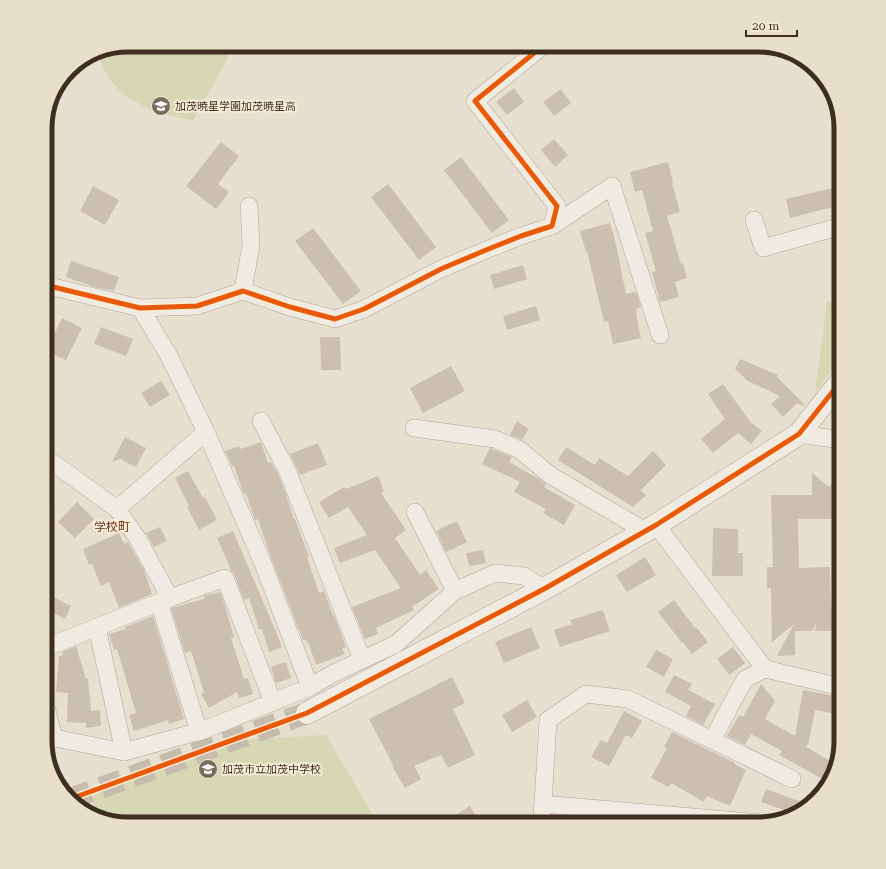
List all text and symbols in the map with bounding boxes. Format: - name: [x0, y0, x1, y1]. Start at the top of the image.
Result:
- scale bar: [746, 12, 797, 38]
- text: 20 m: [752, 19, 779, 33]
- school or university icon: 加茂暁星学園加茂暁星高: [150, 95, 172, 117]
- place label: 加茂暁星学園加茂暁星高: [175, 100, 296, 113]
- district label: 学校町: [94, 520, 130, 534]
- school or university icon: 加茂市立加茂中学校: [197, 758, 219, 780]
- place label: 加茂市立加茂中学校: [222, 763, 321, 776]

